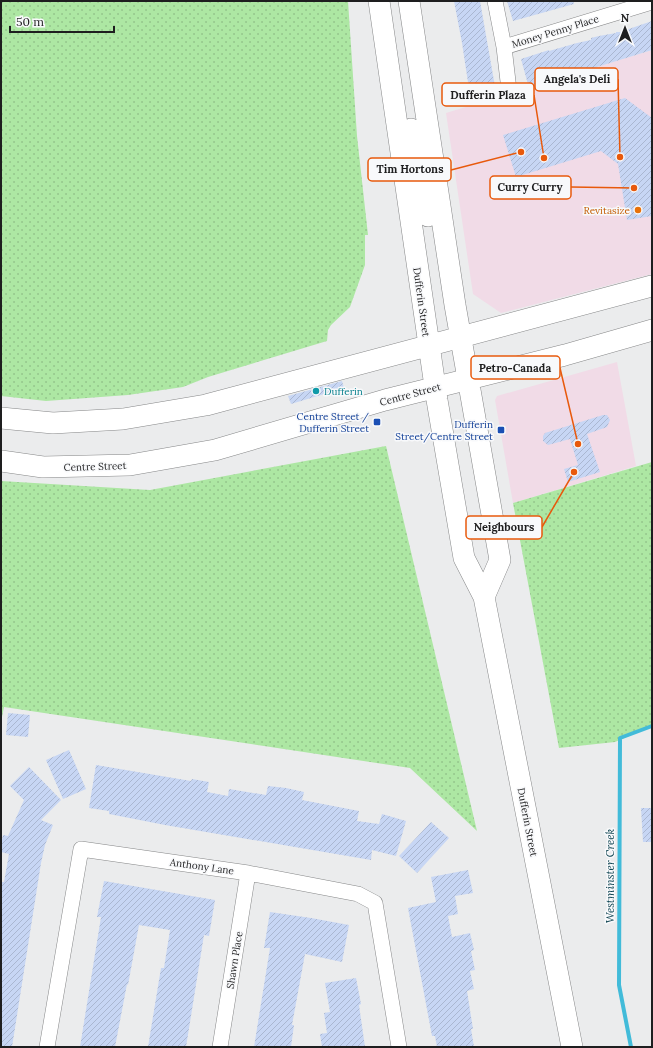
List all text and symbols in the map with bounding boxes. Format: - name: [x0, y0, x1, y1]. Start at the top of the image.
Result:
- scale bar: [10, 8, 114, 34]
- north arrow: [605, 8, 645, 48]
- text: N: [621, 11, 630, 25]
- street label: Money Penny Place: [510, 12, 601, 51]
- text: 50 m: [16, 14, 44, 29]
- callout: Angela's Deli: [535, 68, 618, 91]
- text: Angela's Deli: [544, 72, 611, 86]
- callout: Dufferin Plaza: [442, 83, 534, 106]
- text: Dufferin Plaza: [450, 88, 526, 102]
- callout: Tim Hortons: [368, 158, 451, 181]
- text: Tim Hortons: [377, 162, 443, 176]
- callout: Curry Curry: [490, 176, 571, 199]
- text: Curry Curry: [497, 180, 564, 194]
- place label: Revitasize: [583, 204, 631, 217]
- marker: Revitasize: [633, 205, 643, 215]
- street label: Dufferin Street: [410, 267, 433, 338]
- callout: Petro-Canada: [471, 356, 560, 379]
- text: Petro-Canada: [479, 361, 551, 375]
- street label: Centre Street: [378, 380, 442, 409]
- place label: Dufferin: [324, 385, 363, 398]
- marker: Dufferin: [311, 386, 321, 396]
- place label: Centre Street / Dufferin Street: [297, 410, 369, 435]
- marker: Centre Street / Dufferin Street: [372, 417, 382, 427]
- place label: Dufferin Street/Centre Street: [395, 418, 493, 443]
- marker: Dufferin Street/Centre Street: [496, 425, 506, 435]
- street label: Centre Street: [63, 459, 127, 474]
- callout: Neighbours: [466, 516, 542, 539]
- text: Neighbours: [474, 520, 534, 534]
- street label: Dufferin Street: [514, 787, 541, 858]
- water label: Westminster Creek: [603, 828, 617, 923]
- street label: Anthony Lane: [168, 855, 235, 878]
- street label: Shawn Place: [224, 930, 246, 990]

